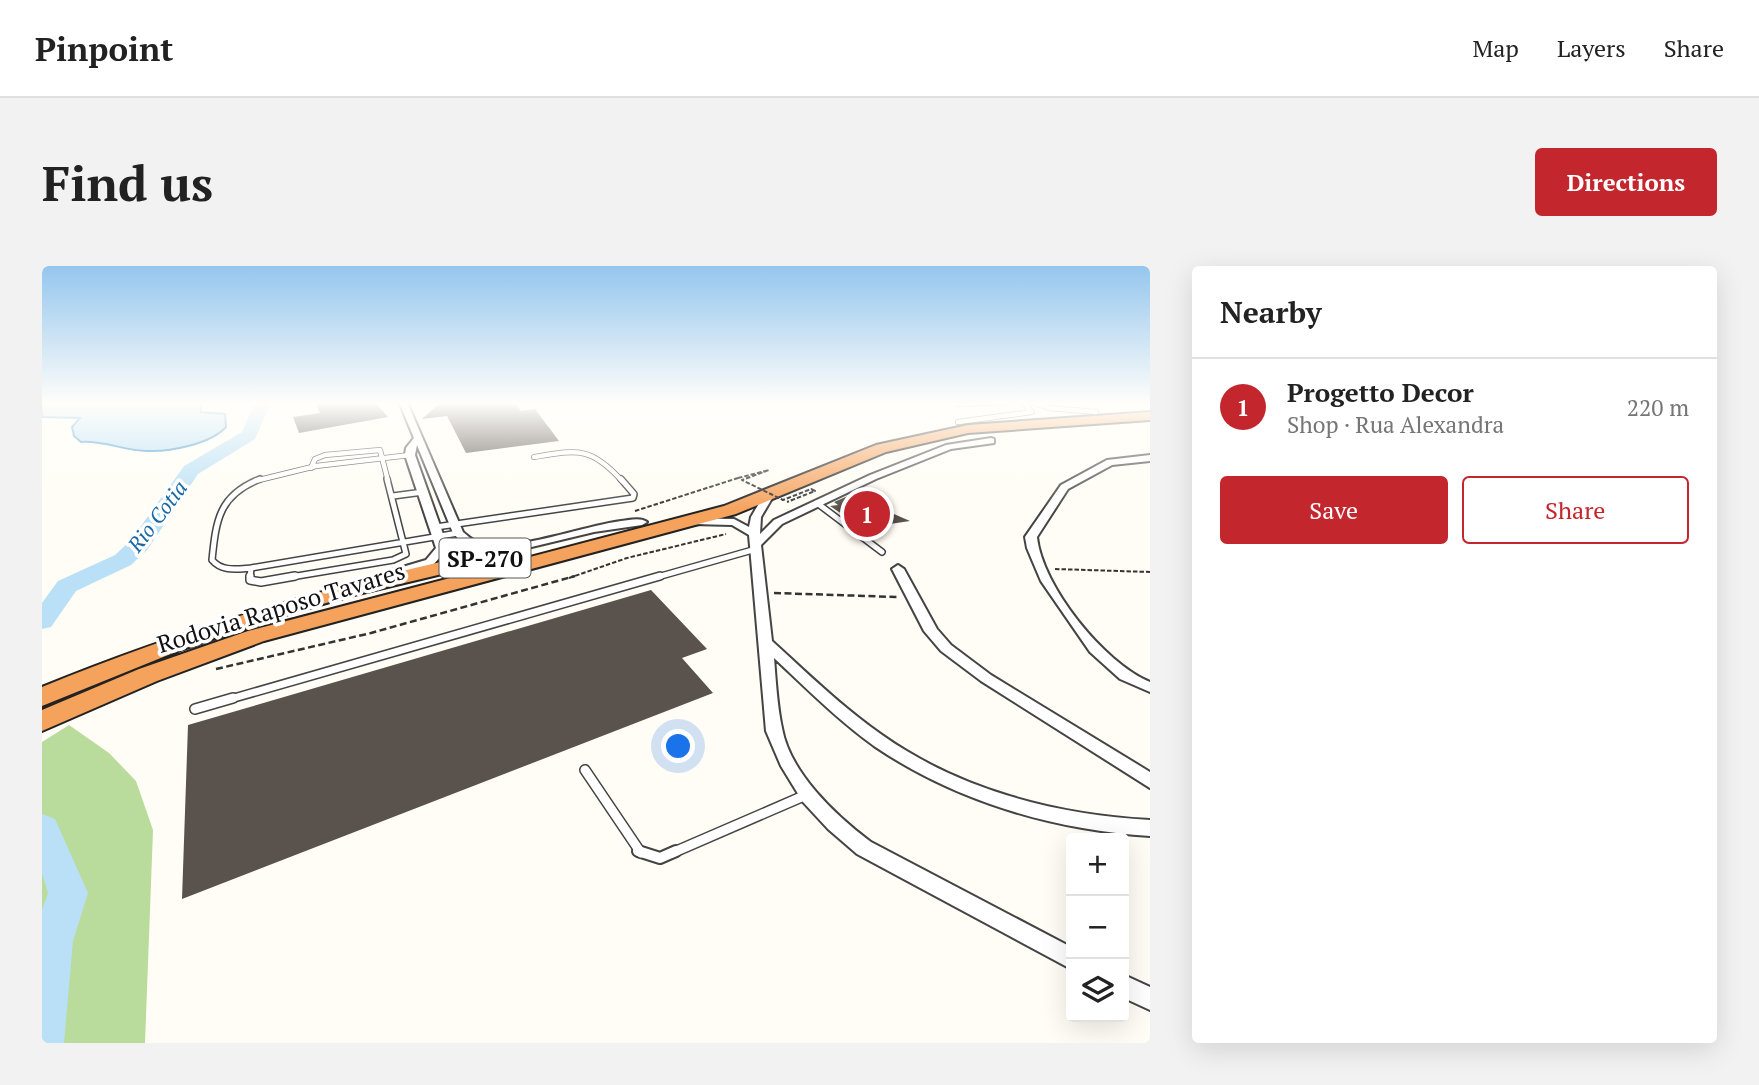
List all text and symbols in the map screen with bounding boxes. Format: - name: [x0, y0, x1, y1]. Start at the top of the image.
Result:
- text: Pinpoint: [35, 27, 173, 70]
- text: Map: [1472, 32, 1519, 64]
- text: Layers: [1557, 32, 1626, 64]
- text: Share: [1664, 32, 1724, 64]
- button: Directions: [1535, 148, 1717, 216]
- text: Find us: [42, 150, 213, 215]
- text: Nearby: [1220, 292, 1322, 332]
- text: Progetto Decor: [1287, 375, 1474, 409]
- text: 1: [1237, 392, 1250, 423]
- text: 220 m: [1627, 392, 1689, 423]
- text: Shop · Rua Alexandra: [1287, 409, 1504, 440]
- water label: Rio Cotia: [120, 475, 193, 558]
- button: Save: [1220, 476, 1448, 544]
- button: Share: [1462, 476, 1689, 544]
- pin: 1: [844, 488, 890, 540]
- road number: SP-270: [440, 538, 530, 578]
- street label: Rodovia Raposo Tavares: [153, 554, 409, 660]
- your location: [661, 729, 695, 763]
- map controls: [1066, 833, 1129, 1022]
- button: +: [1066, 833, 1129, 896]
- button: −: [1066, 896, 1129, 959]
- button: layers: [1066, 959, 1129, 1022]

